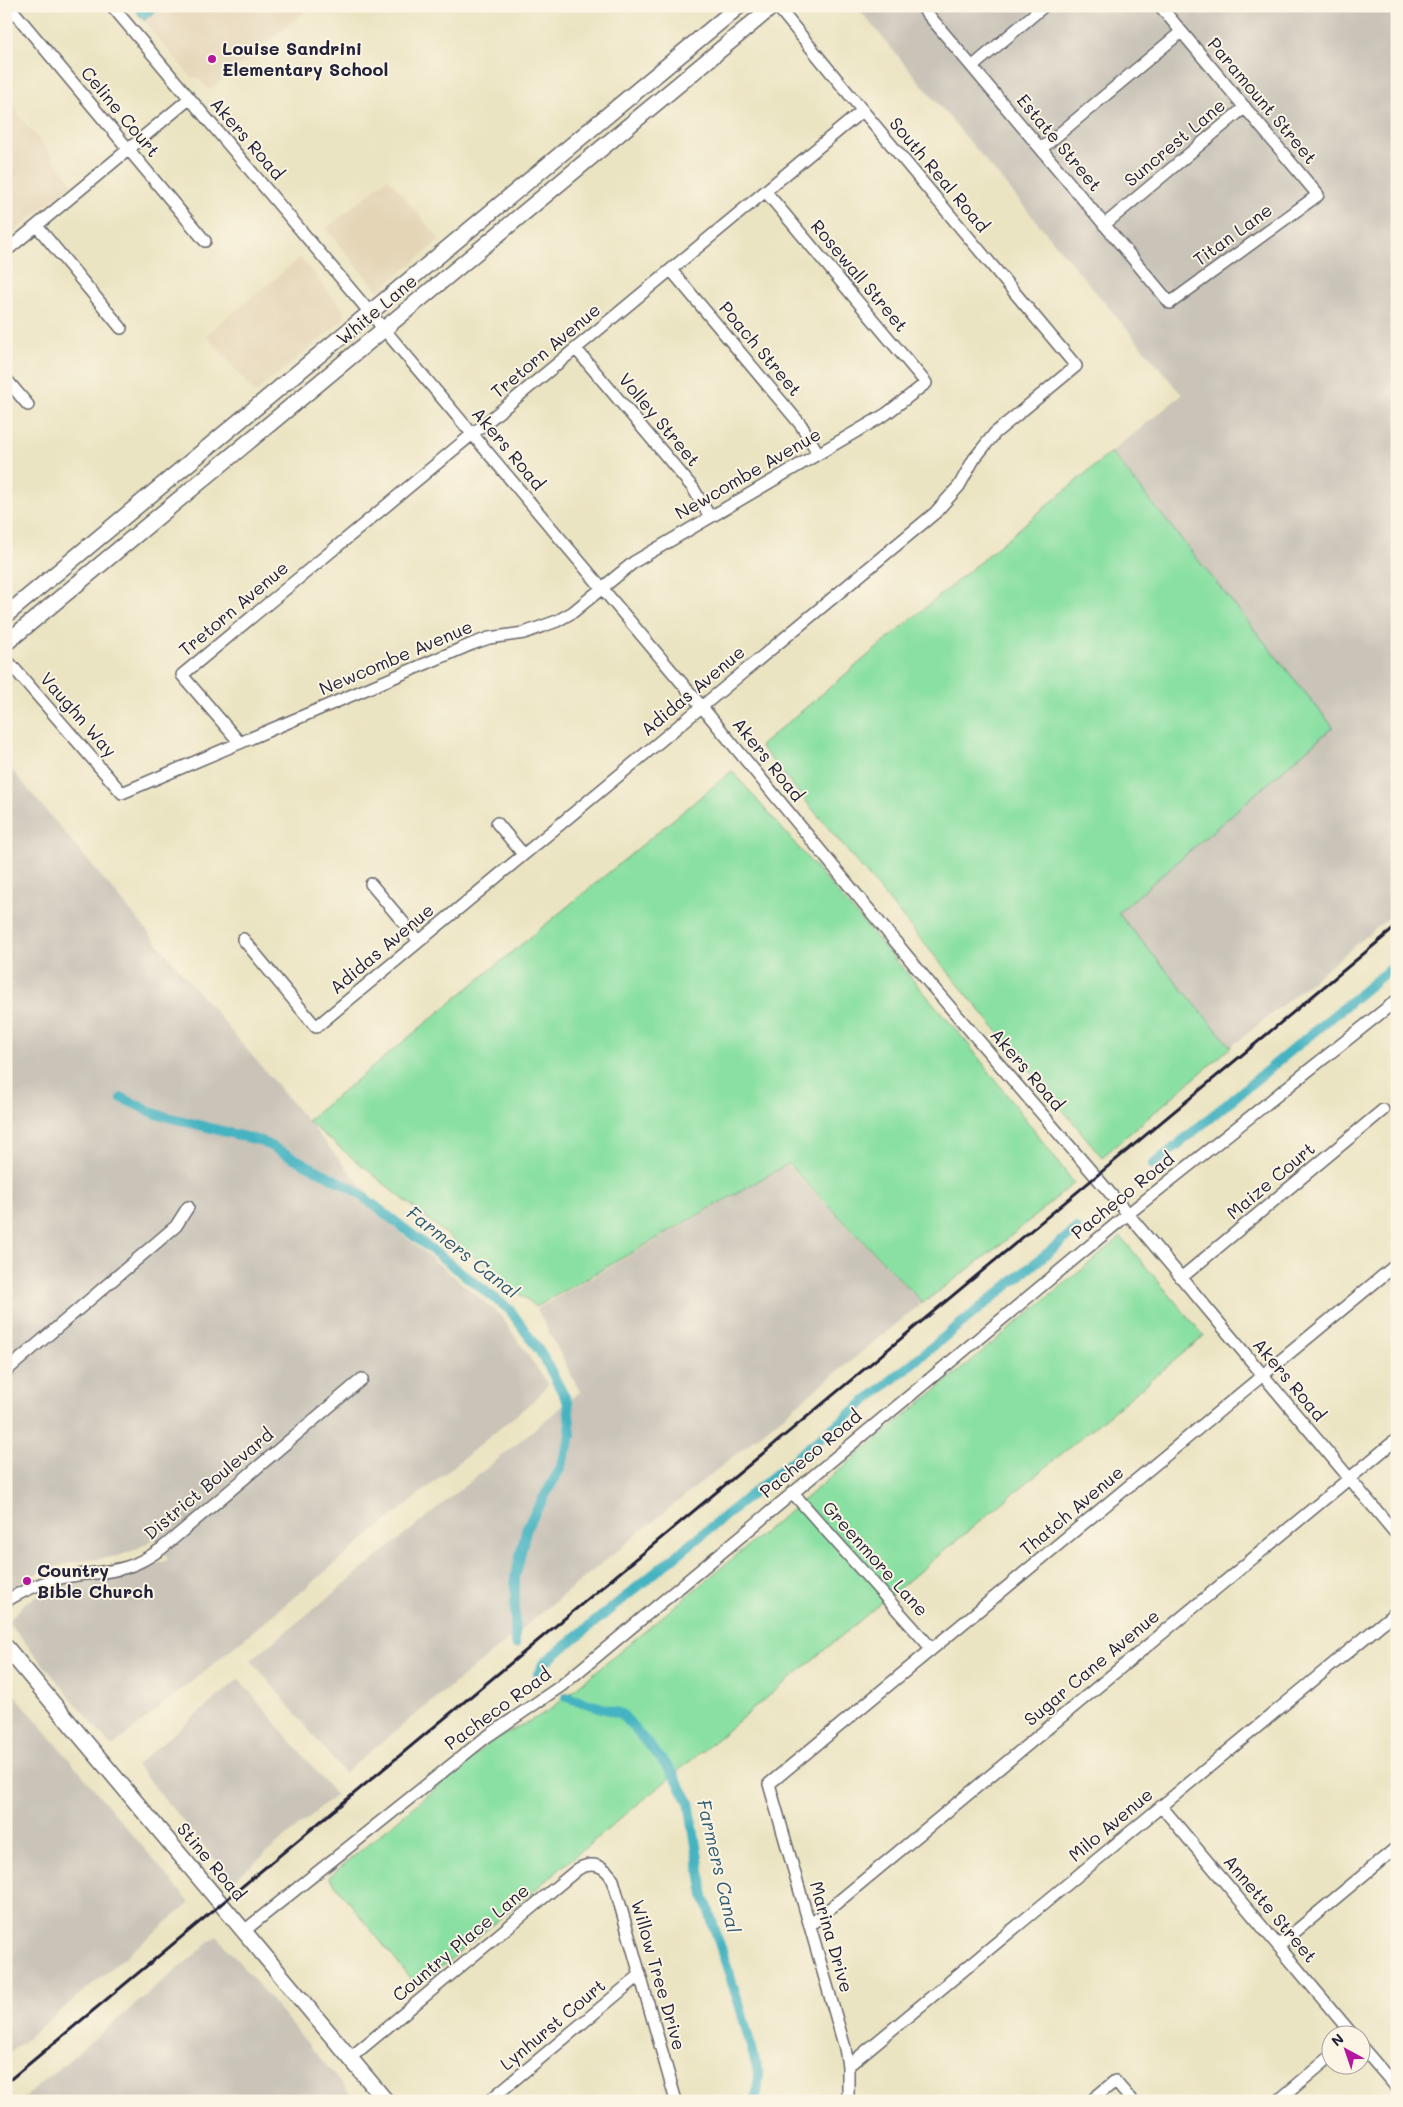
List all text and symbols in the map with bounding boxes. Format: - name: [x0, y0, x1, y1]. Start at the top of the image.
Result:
- street label: Paramount Street: [1203, 32, 1323, 169]
- place label: Louise Sandrini Elementary School: [222, 36, 388, 81]
- marker: Louise Sandrini Elementary School: [206, 53, 218, 65]
- street label: Celine Court: [76, 61, 166, 162]
- street label: Estate Street: [1012, 89, 1108, 196]
- street label: Akers Road: [205, 92, 290, 185]
- street label: Suncrest Lane: [1119, 93, 1230, 192]
- street label: South Real Road: [884, 112, 995, 237]
- street label: Titan Lane: [1188, 197, 1277, 271]
- street label: Rosewall Street: [806, 214, 914, 336]
- street label: White Lane: [331, 269, 422, 350]
- street label: Poach Street: [714, 296, 807, 401]
- street label: Tretorn Avenue: [486, 297, 605, 403]
- street label: Volley Street: [614, 368, 706, 471]
- street label: Akers Road: [467, 402, 551, 495]
- street label: Newcombe Avenue: [670, 422, 825, 525]
- street label: Tretorn Avenue: [174, 555, 293, 661]
- street label: Newcombe Avenue: [315, 614, 476, 700]
- street label: Adidas Avenue: [635, 640, 749, 741]
- street label: Vaughn Way: [35, 667, 122, 762]
- street label: Akers Road: [727, 712, 810, 806]
- street label: Adidas Avenue: [324, 898, 438, 999]
- street label: Akers Road: [985, 1023, 1070, 1116]
- street label: Maize Court: [1221, 1136, 1320, 1224]
- street label: Pacheco Road: [1066, 1146, 1179, 1244]
- water label: Farmers Canal: [402, 1200, 525, 1304]
- street label: Akers Road: [1248, 1333, 1332, 1426]
- street label: Pacheco Road: [754, 1404, 866, 1503]
- street label: District Boulevard: [139, 1422, 278, 1544]
- street label: Thatch Avenue: [1015, 1460, 1128, 1561]
- street label: Greenmore Lane: [818, 1496, 934, 1621]
- place label: Country Bible Church: [37, 1558, 153, 1603]
- marker: Country Bible Church: [21, 1575, 33, 1587]
- street label: Sugar Cane Avenue: [1019, 1604, 1164, 1731]
- street label: Pacheco Road: [439, 1661, 555, 1755]
- street label: Milo Avenue: [1063, 1782, 1158, 1867]
- water label: Farmers Canal: [692, 1797, 747, 1935]
- street label: Stine Road: [172, 1817, 252, 1906]
- street label: Annette Street: [1219, 1849, 1323, 1967]
- street label: Country Place Lane: [387, 1878, 534, 2007]
- street label: Marina Drive: [805, 1878, 859, 1995]
- street label: Willow Tree Drive: [626, 1897, 692, 2053]
- street label: Lynhurst Court: [495, 1973, 610, 2075]
- north arrow: [1320, 2024, 1370, 2074]
- text: N: [1327, 2029, 1348, 2050]

